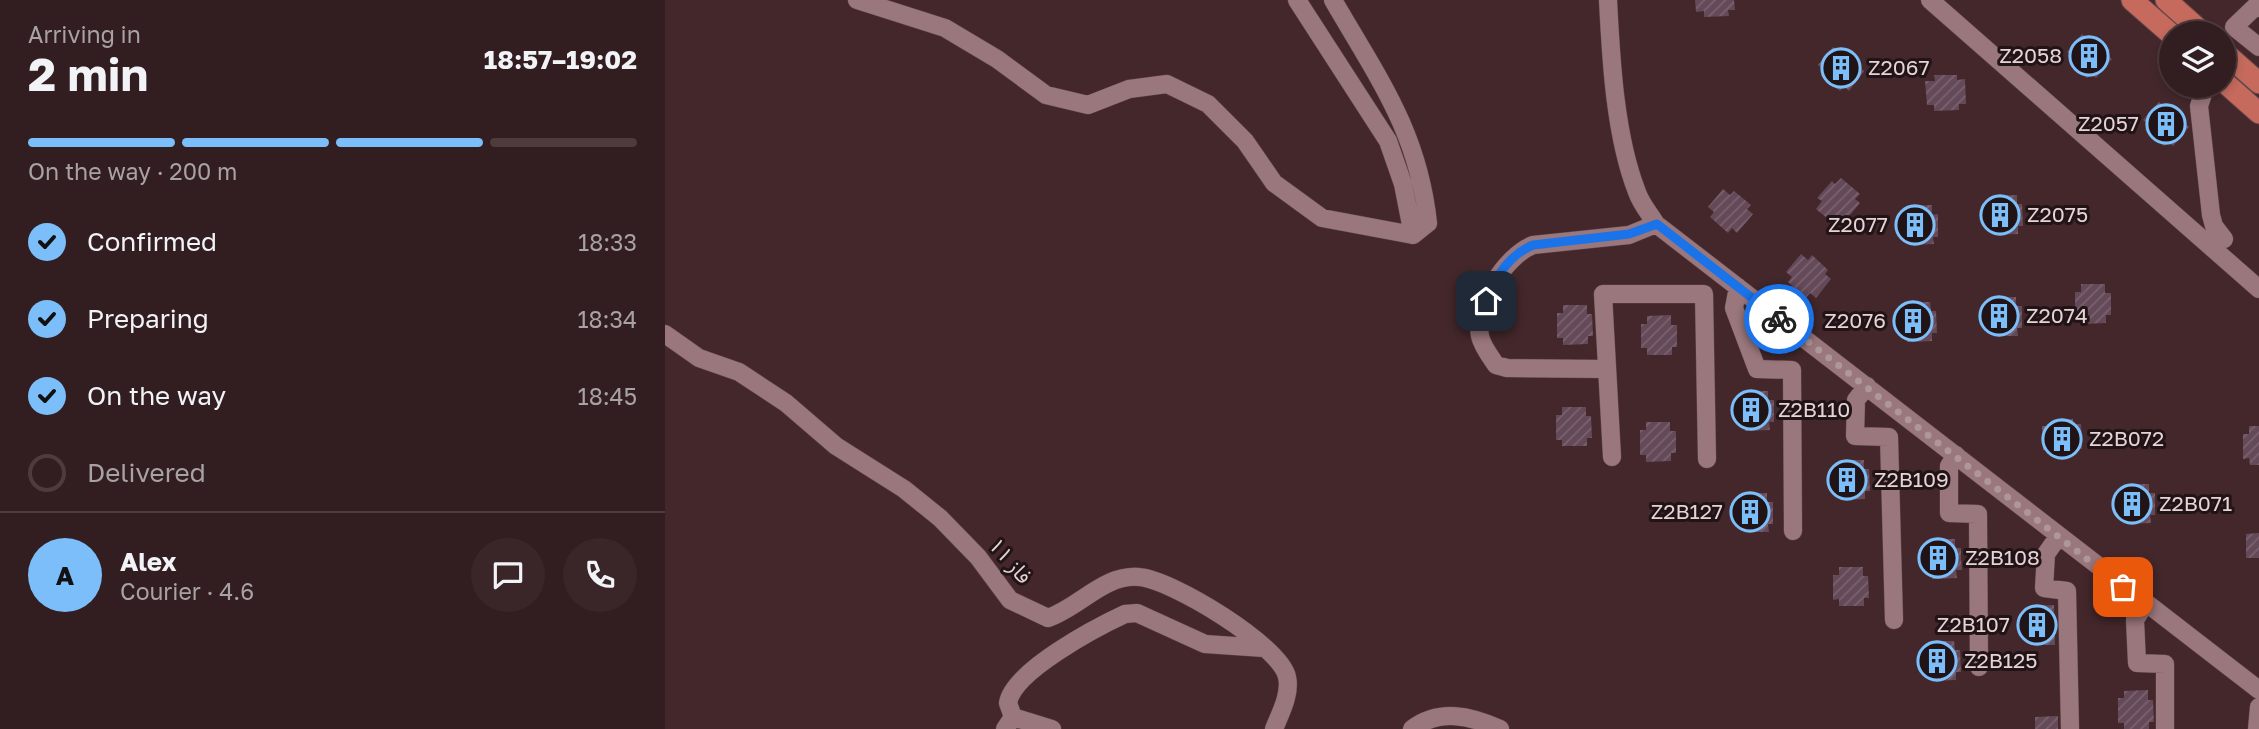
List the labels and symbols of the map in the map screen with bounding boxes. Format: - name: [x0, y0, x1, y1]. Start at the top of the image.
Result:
- building icon: Z2058: [2068, 35, 2110, 77]
- place label: Z2058: [1999, 42, 2062, 68]
- building icon: Z2067: [1820, 47, 1862, 89]
- place label: Z2067: [1868, 54, 1930, 80]
- building icon: Z2057: [2145, 103, 2187, 145]
- place label: Z2057: [2078, 110, 2139, 136]
- building icon: Z2075: [1979, 194, 2021, 236]
- place label: Z2075: [2027, 201, 2088, 227]
- building icon: Z2077: [1894, 204, 1936, 246]
- place label: Z2077: [1828, 211, 1888, 237]
- pin: [1456, 271, 1516, 331]
- courier: [1744, 284, 1814, 354]
- building icon: Z2074: [1978, 295, 2020, 337]
- building icon: Z2076: [1892, 300, 1934, 342]
- place label: Z2074: [2026, 302, 2088, 328]
- place label: Z2076: [1824, 307, 1886, 333]
- building icon: Z2B110: [1730, 389, 1772, 431]
- place label: Z2B110: [1778, 396, 1850, 422]
- building icon: Z2B072: [2041, 418, 2083, 460]
- place label: Z2B072: [2089, 425, 2164, 451]
- building icon: Z2B109: [1826, 459, 1868, 501]
- place label: Z2B109: [1874, 466, 1949, 492]
- building icon: Z2B071: [2111, 483, 2153, 525]
- place label: Z2B071: [2159, 490, 2232, 516]
- building icon: Z2B127: [1729, 491, 1771, 533]
- place label: Z2B127: [1651, 498, 1723, 524]
- street label: فاز ۱۱: [984, 532, 1038, 589]
- building icon: Z2B108: [1917, 537, 1959, 579]
- place label: Z2B108: [1965, 544, 2040, 570]
- pin: [2093, 557, 2153, 617]
- building icon: Z2B107: [2016, 604, 2058, 646]
- place label: Z2B107: [1937, 611, 2010, 637]
- building icon: Z2B125: [1916, 640, 1958, 682]
- place label: Z2B125: [1964, 647, 2037, 673]

